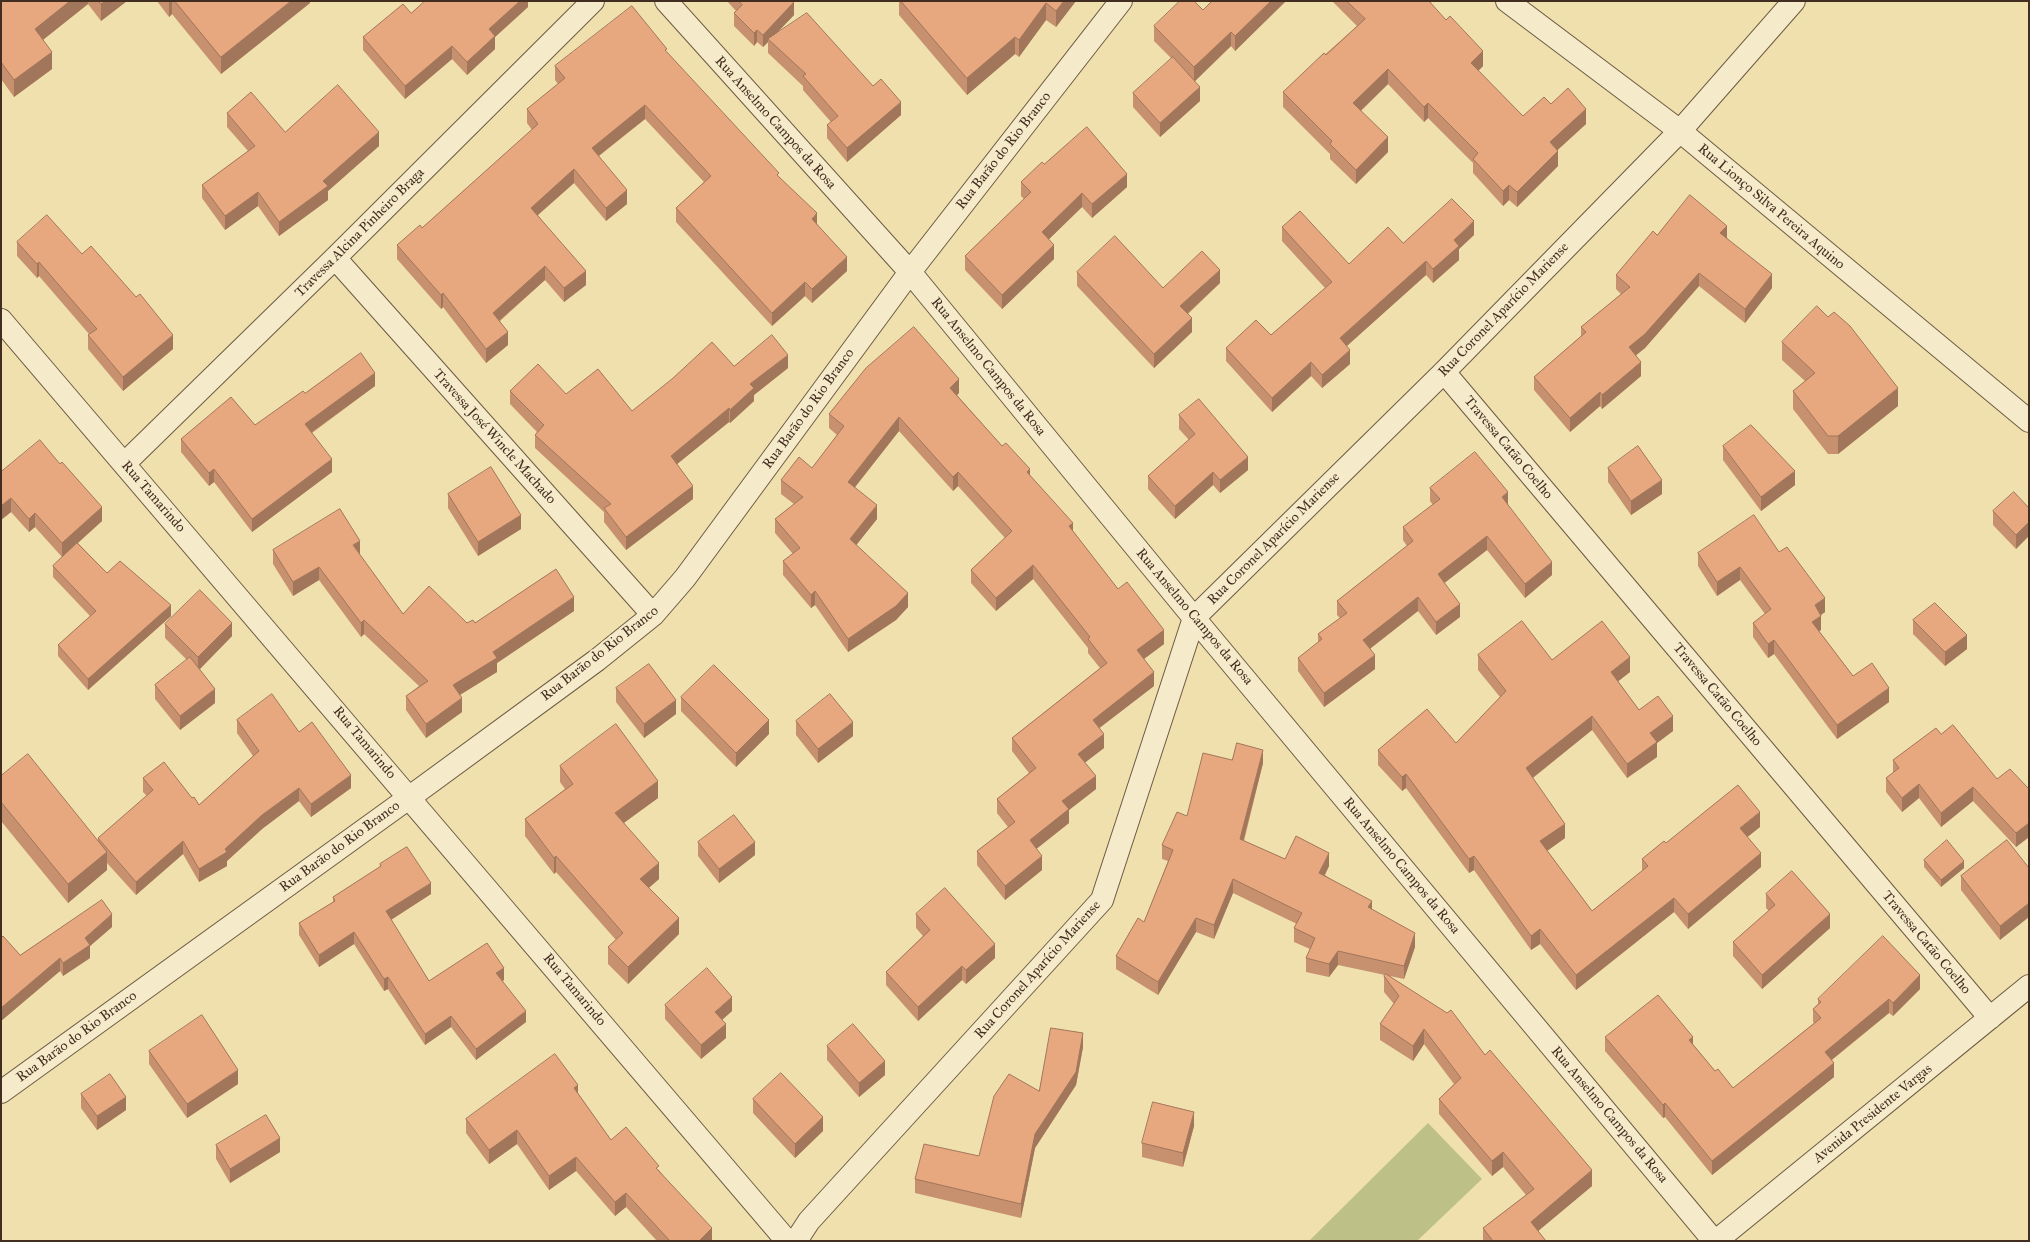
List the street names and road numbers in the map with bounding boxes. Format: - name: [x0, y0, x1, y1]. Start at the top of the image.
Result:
- street label: Rua Anselmo Campos da Rosa: [711, 53, 839, 193]
- street label: Rua Barão do Rio Branco: [953, 89, 1055, 213]
- street label: Rua Lionço Silva Pereira Aquino: [1694, 141, 1848, 273]
- street label: Travessa Alcina Pinheiro Braga: [292, 165, 428, 301]
- street label: Rua Coronel Aparício Mariense: [1435, 239, 1573, 381]
- street label: Rua Anselmo Campos da Rosa: [927, 294, 1049, 440]
- street label: Rua Barão do Rio Branco: [760, 346, 858, 472]
- street label: Travessa José Wincle Machado: [429, 366, 559, 508]
- street label: Travessa Catão Coelho: [1460, 393, 1556, 503]
- street label: Rua Tamarindo: [117, 458, 189, 536]
- street label: Rua Coronel Aparício Mariense: [1204, 469, 1344, 609]
- street label: Rua Anselmo Campos da Rosa: [1132, 545, 1256, 689]
- street label: Rua Barão do Rio Branco: [538, 603, 662, 705]
- street label: Travessa Catão Coelho: [1669, 640, 1765, 750]
- street label: Rua Tamarindo: [329, 703, 399, 783]
- street label: Rua Anselmo Campos da Rosa: [1339, 794, 1463, 938]
- street label: Rua Barão do Rio Branco: [277, 798, 403, 896]
- street label: Travessa Catão Coelho: [1878, 888, 1974, 998]
- street label: Rua Coronel Aparício Mariense: [971, 897, 1105, 1043]
- street label: Rua Tamarindo: [539, 950, 609, 1030]
- street label: Rua Barão do Rio Branco: [14, 988, 140, 1086]
- street label: Rua Anselmo Campos da Rosa: [1547, 1043, 1671, 1187]
- street label: Avenida Presidente Vargas: [1810, 1061, 1936, 1167]

